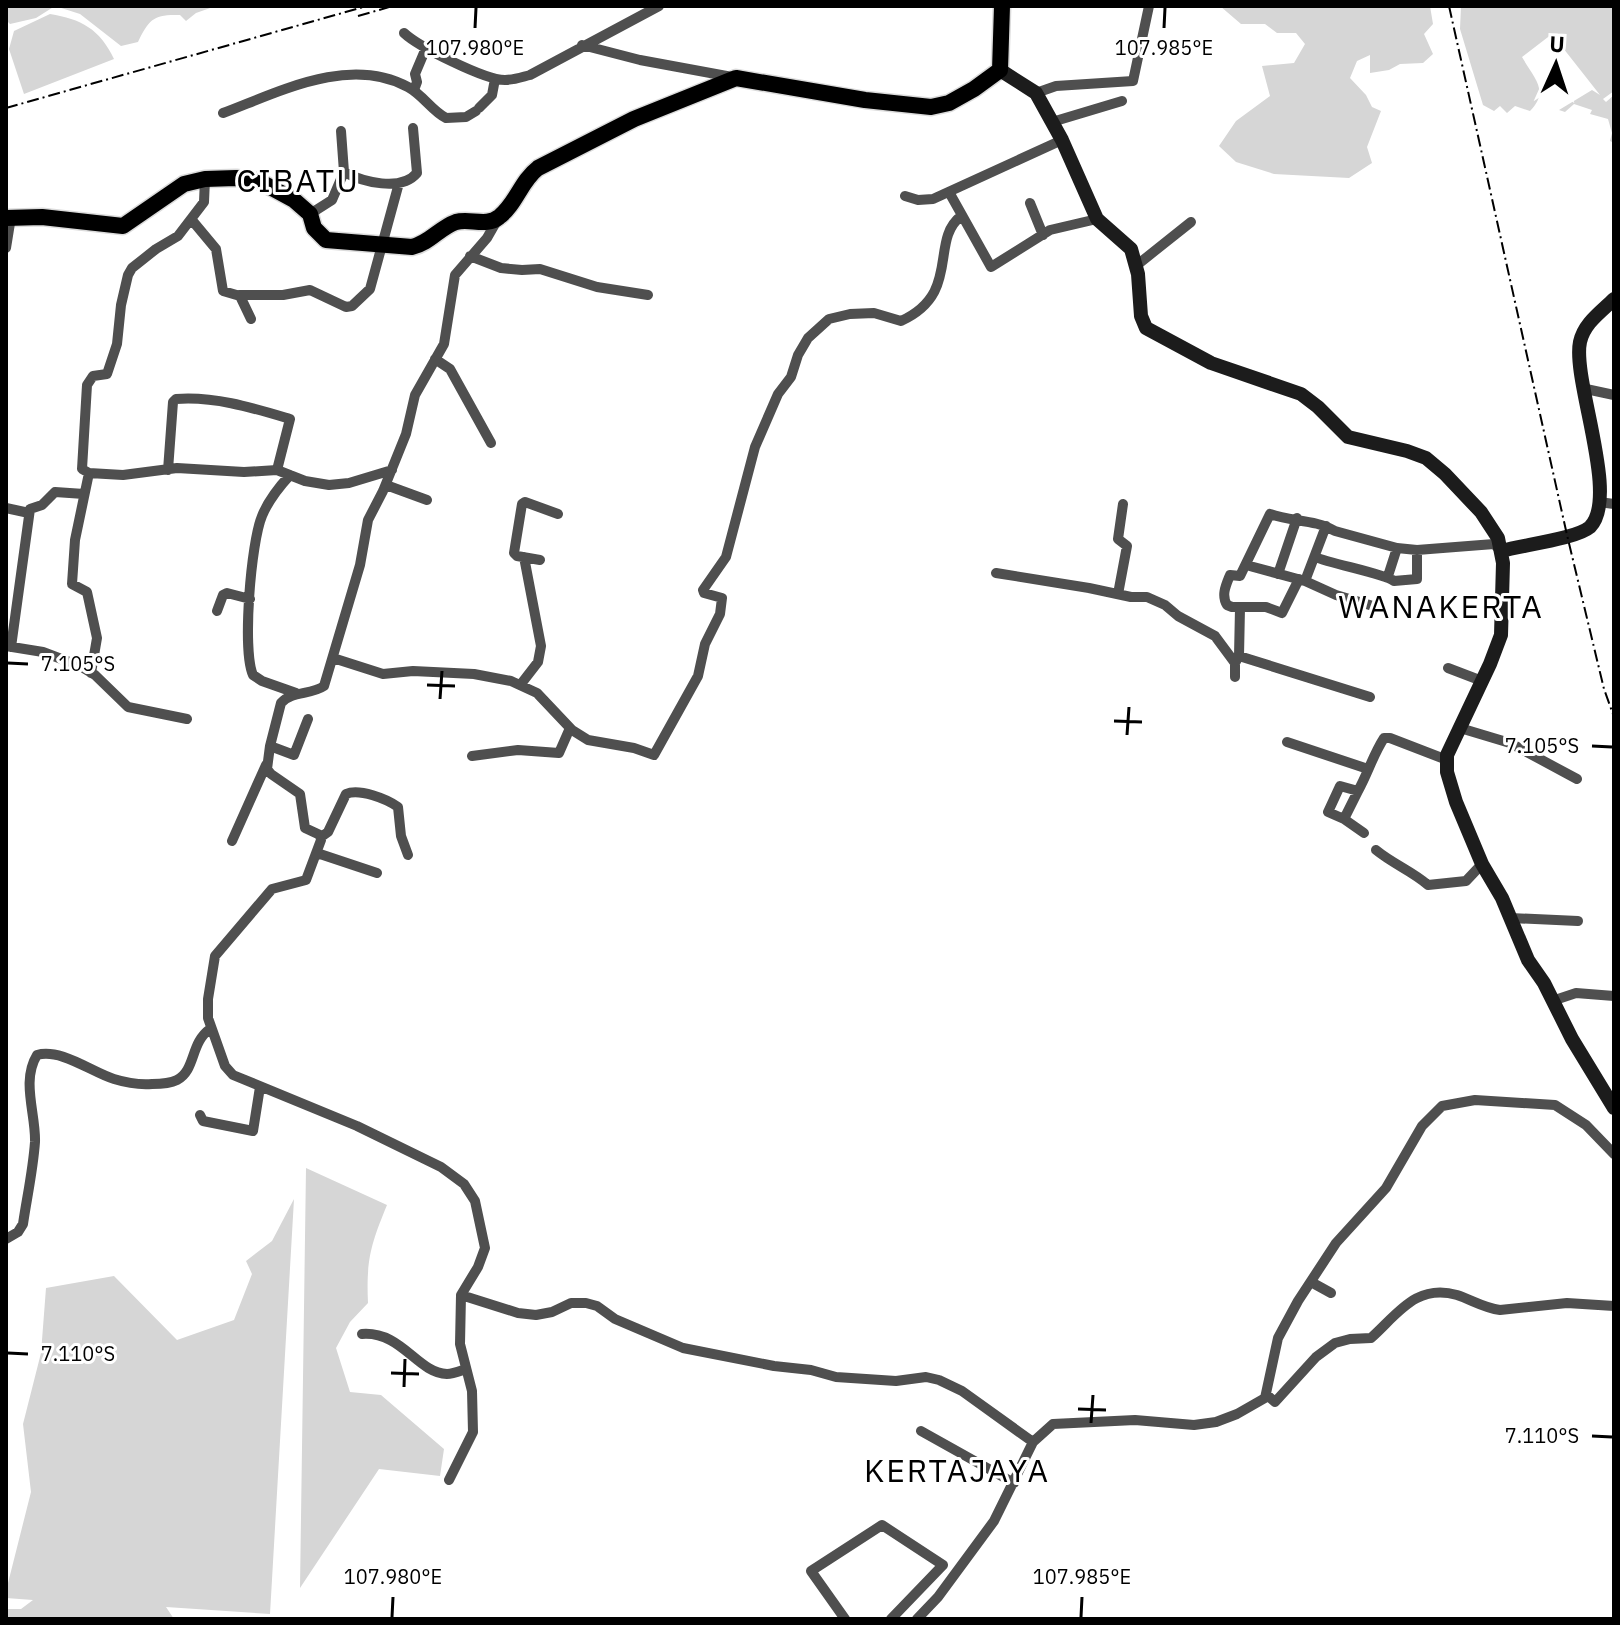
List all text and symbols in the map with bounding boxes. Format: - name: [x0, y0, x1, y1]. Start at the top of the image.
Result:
- north arrow: [1516, 24, 1596, 104]
- text: U: [1549, 29, 1565, 58]
- text: 107.980°E: [426, 34, 524, 61]
- text: 107.985°E: [1115, 34, 1213, 61]
- district label: CIBATU: [236, 159, 360, 201]
- district label: WANAKERTA: [1338, 585, 1544, 627]
- text: 7.105°S: [41, 650, 115, 677]
- text: 7.105°S: [1505, 732, 1579, 759]
- text: 7.110°S: [41, 1340, 115, 1367]
- text: 7.110°S: [1505, 1422, 1579, 1449]
- district label: KERTAJAYA: [864, 1449, 1050, 1491]
- text: 107.980°E: [344, 1563, 442, 1590]
- text: 107.985°E: [1033, 1563, 1131, 1590]

